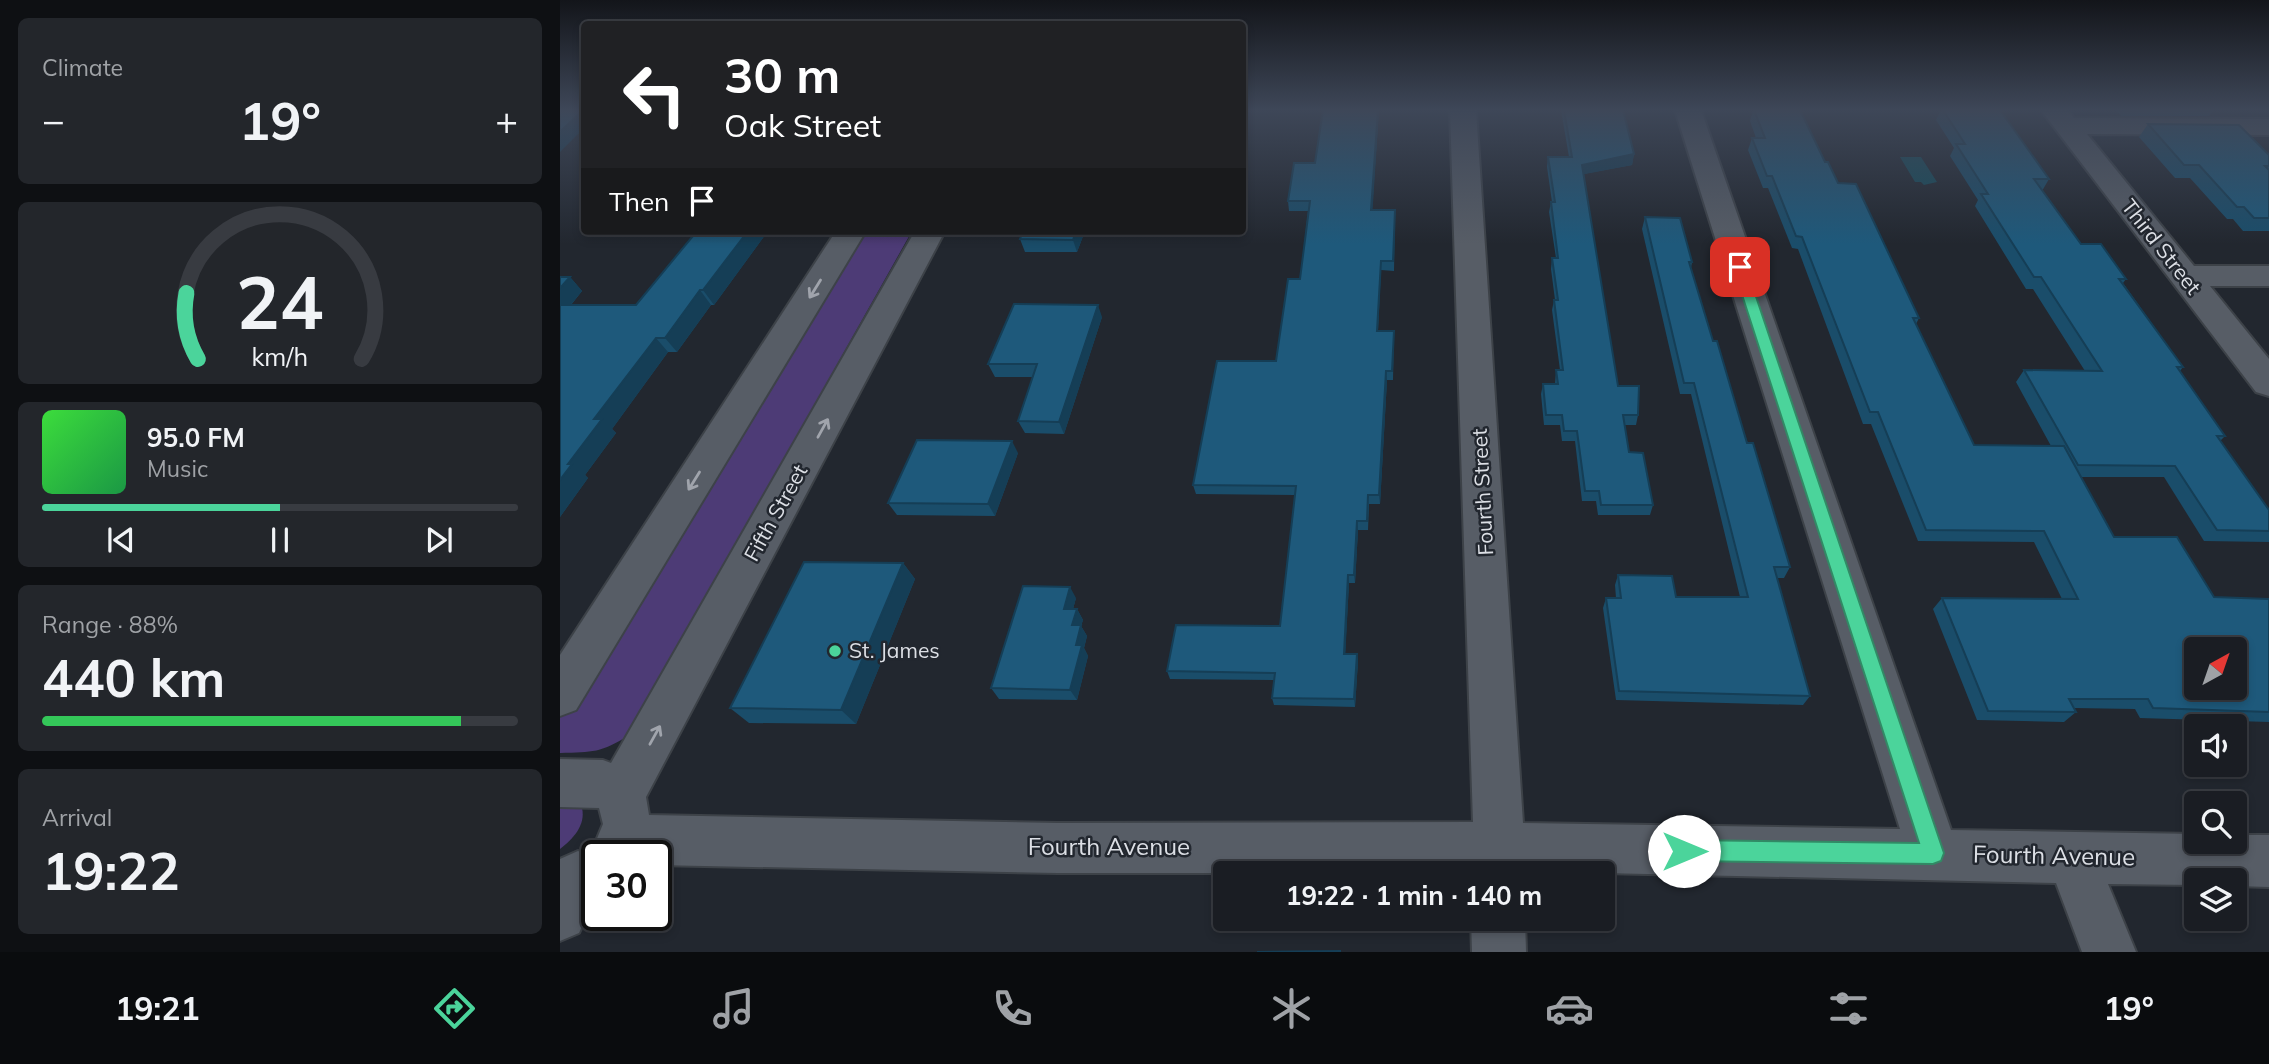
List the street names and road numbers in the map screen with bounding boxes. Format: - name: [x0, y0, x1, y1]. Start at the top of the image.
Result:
- street label: Third Street: [2117, 194, 2207, 299]
- street label: Fourth Street: [1466, 428, 1498, 556]
- street label: Fifth Street: [738, 460, 812, 565]
- street label: Fourth Avenue: [1028, 831, 1190, 861]
- street label: Fourth Avenue: [1973, 839, 2135, 871]

